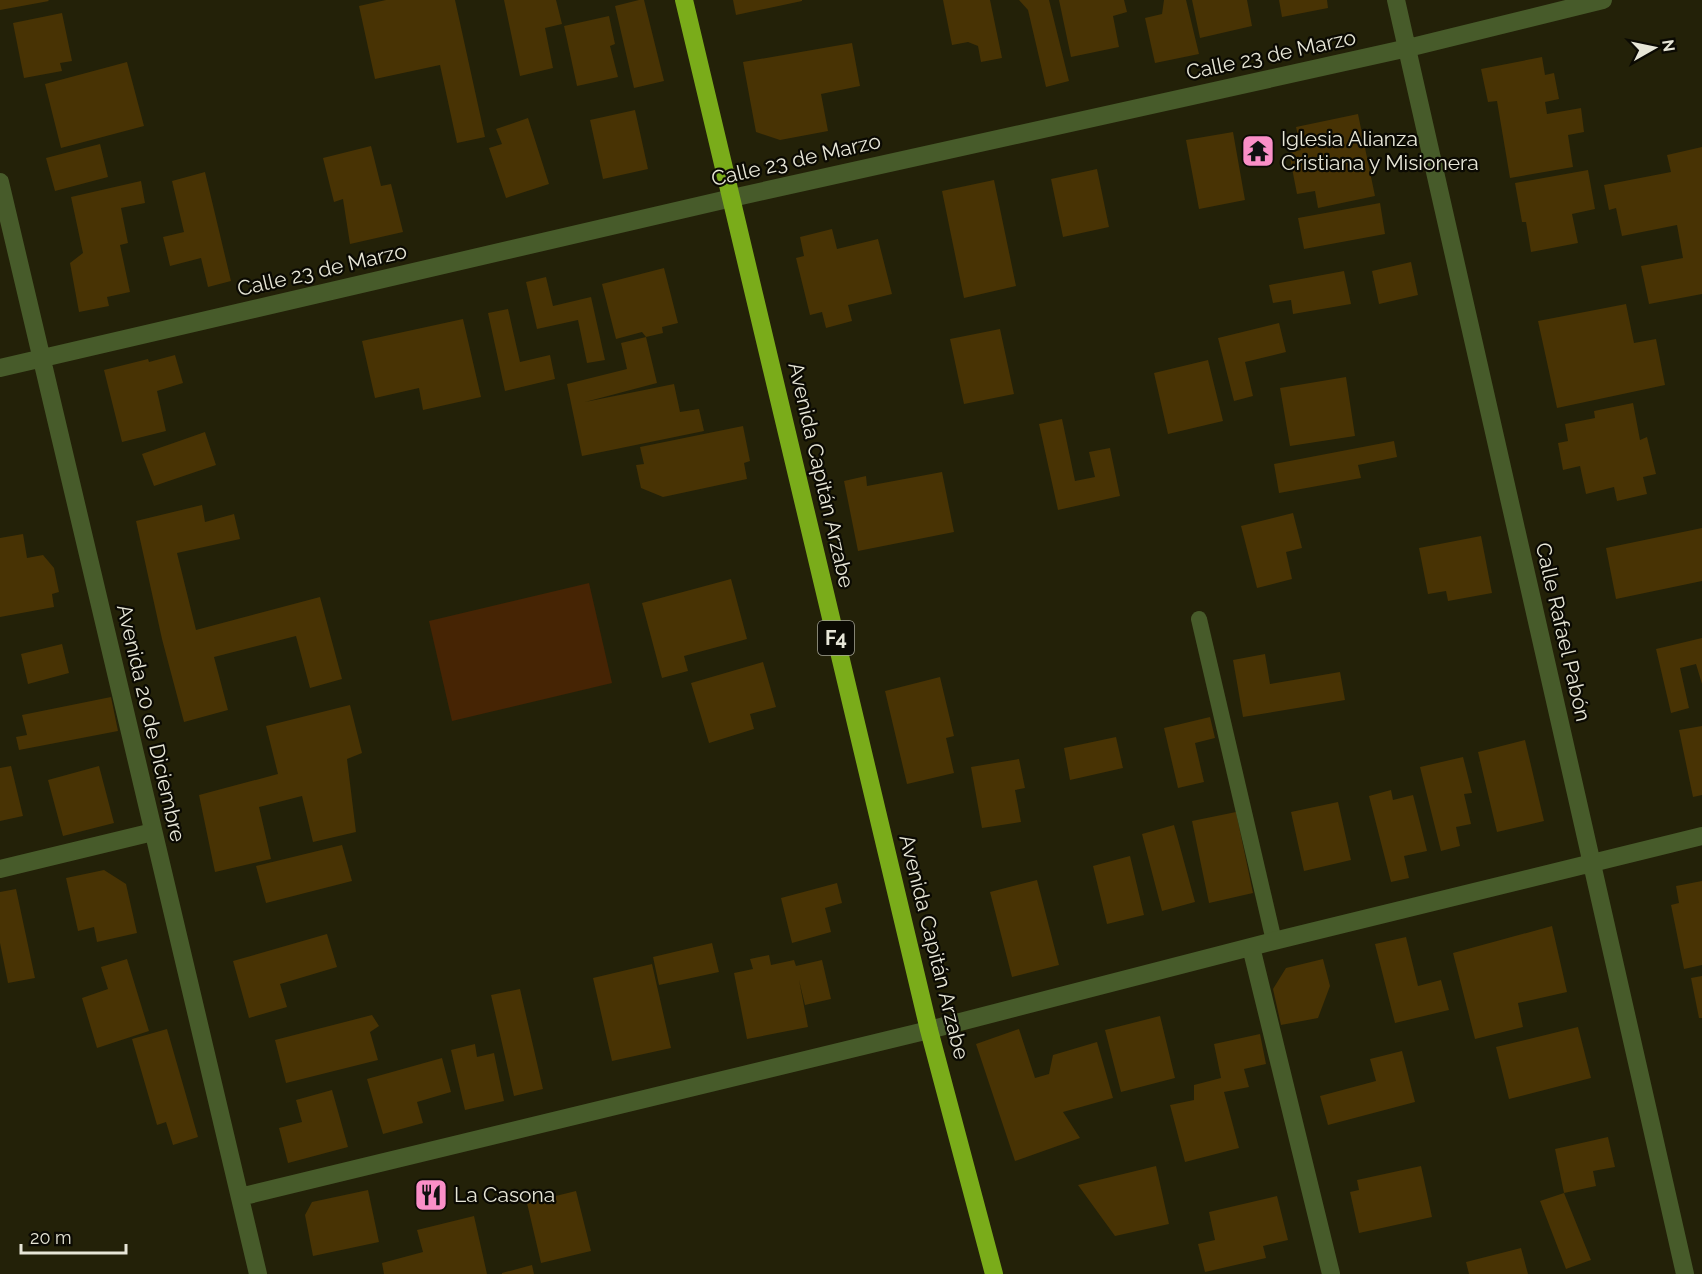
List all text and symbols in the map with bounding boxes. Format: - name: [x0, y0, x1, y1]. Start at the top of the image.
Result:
- north arrow: [1624, 18, 1684, 78]
- street label: Calle 23 de Marzo: [1184, 24, 1358, 85]
- text: N: [1658, 38, 1679, 53]
- place label: Iglesia Alianza Cristiana y Misionera: [1281, 126, 1479, 175]
- street label: Calle 23 de Marzo: [709, 128, 883, 191]
- temple icon: Iglesia Alianza Cristiana y Misionera: [1240, 133, 1276, 169]
- street label: Calle 23 de Marzo: [235, 238, 409, 301]
- street label: Avenida Capitán Arzabe: [783, 360, 860, 590]
- street label: Calle Rafael Pabón: [1531, 540, 1596, 724]
- street label: Avenida 20 de Diciembre: [112, 602, 191, 844]
- road number: F4: [818, 621, 854, 655]
- street label: Avenida Capitán Arzabe: [894, 832, 975, 1062]
- restaurant icon: La Casona: [413, 1177, 449, 1213]
- place label: La Casona: [454, 1182, 555, 1207]
- scale bar: [21, 1217, 126, 1255]
- text: 20 m: [30, 1227, 72, 1248]

